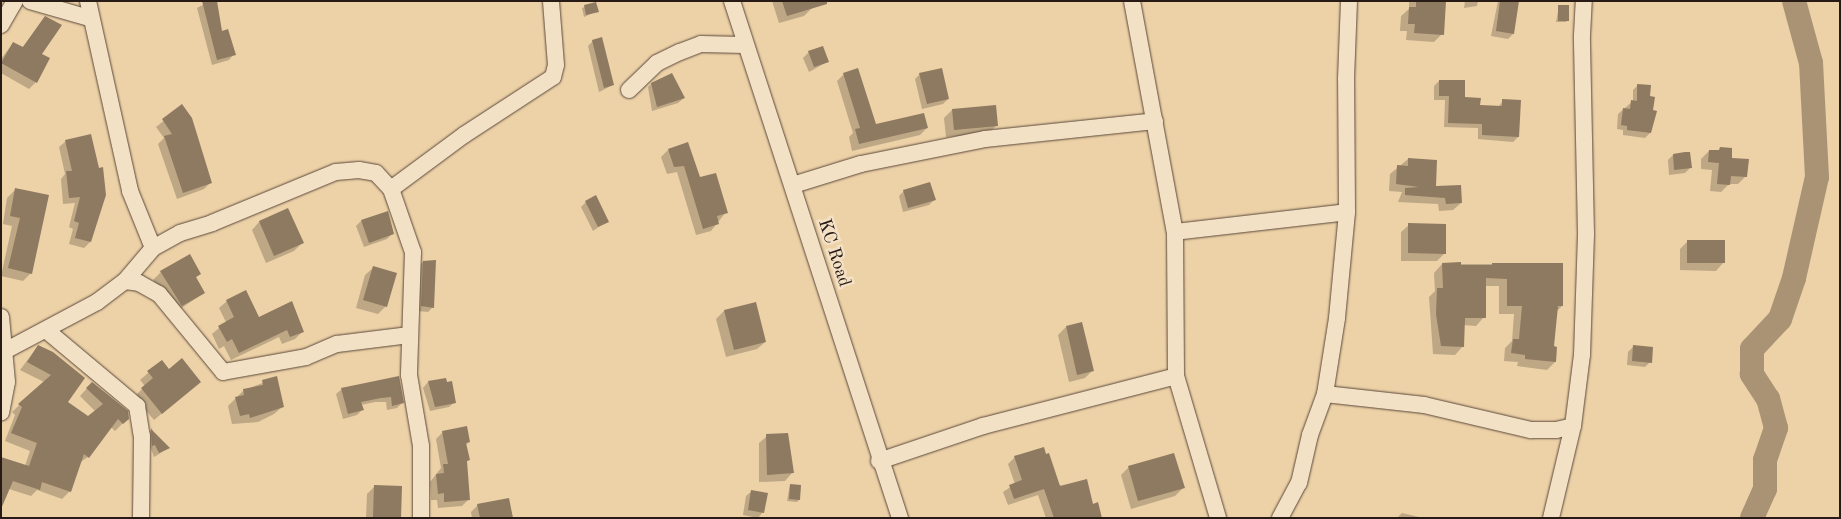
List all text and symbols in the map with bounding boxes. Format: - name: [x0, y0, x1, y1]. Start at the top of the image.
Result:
- street label: KC Road: [813, 216, 855, 290]

